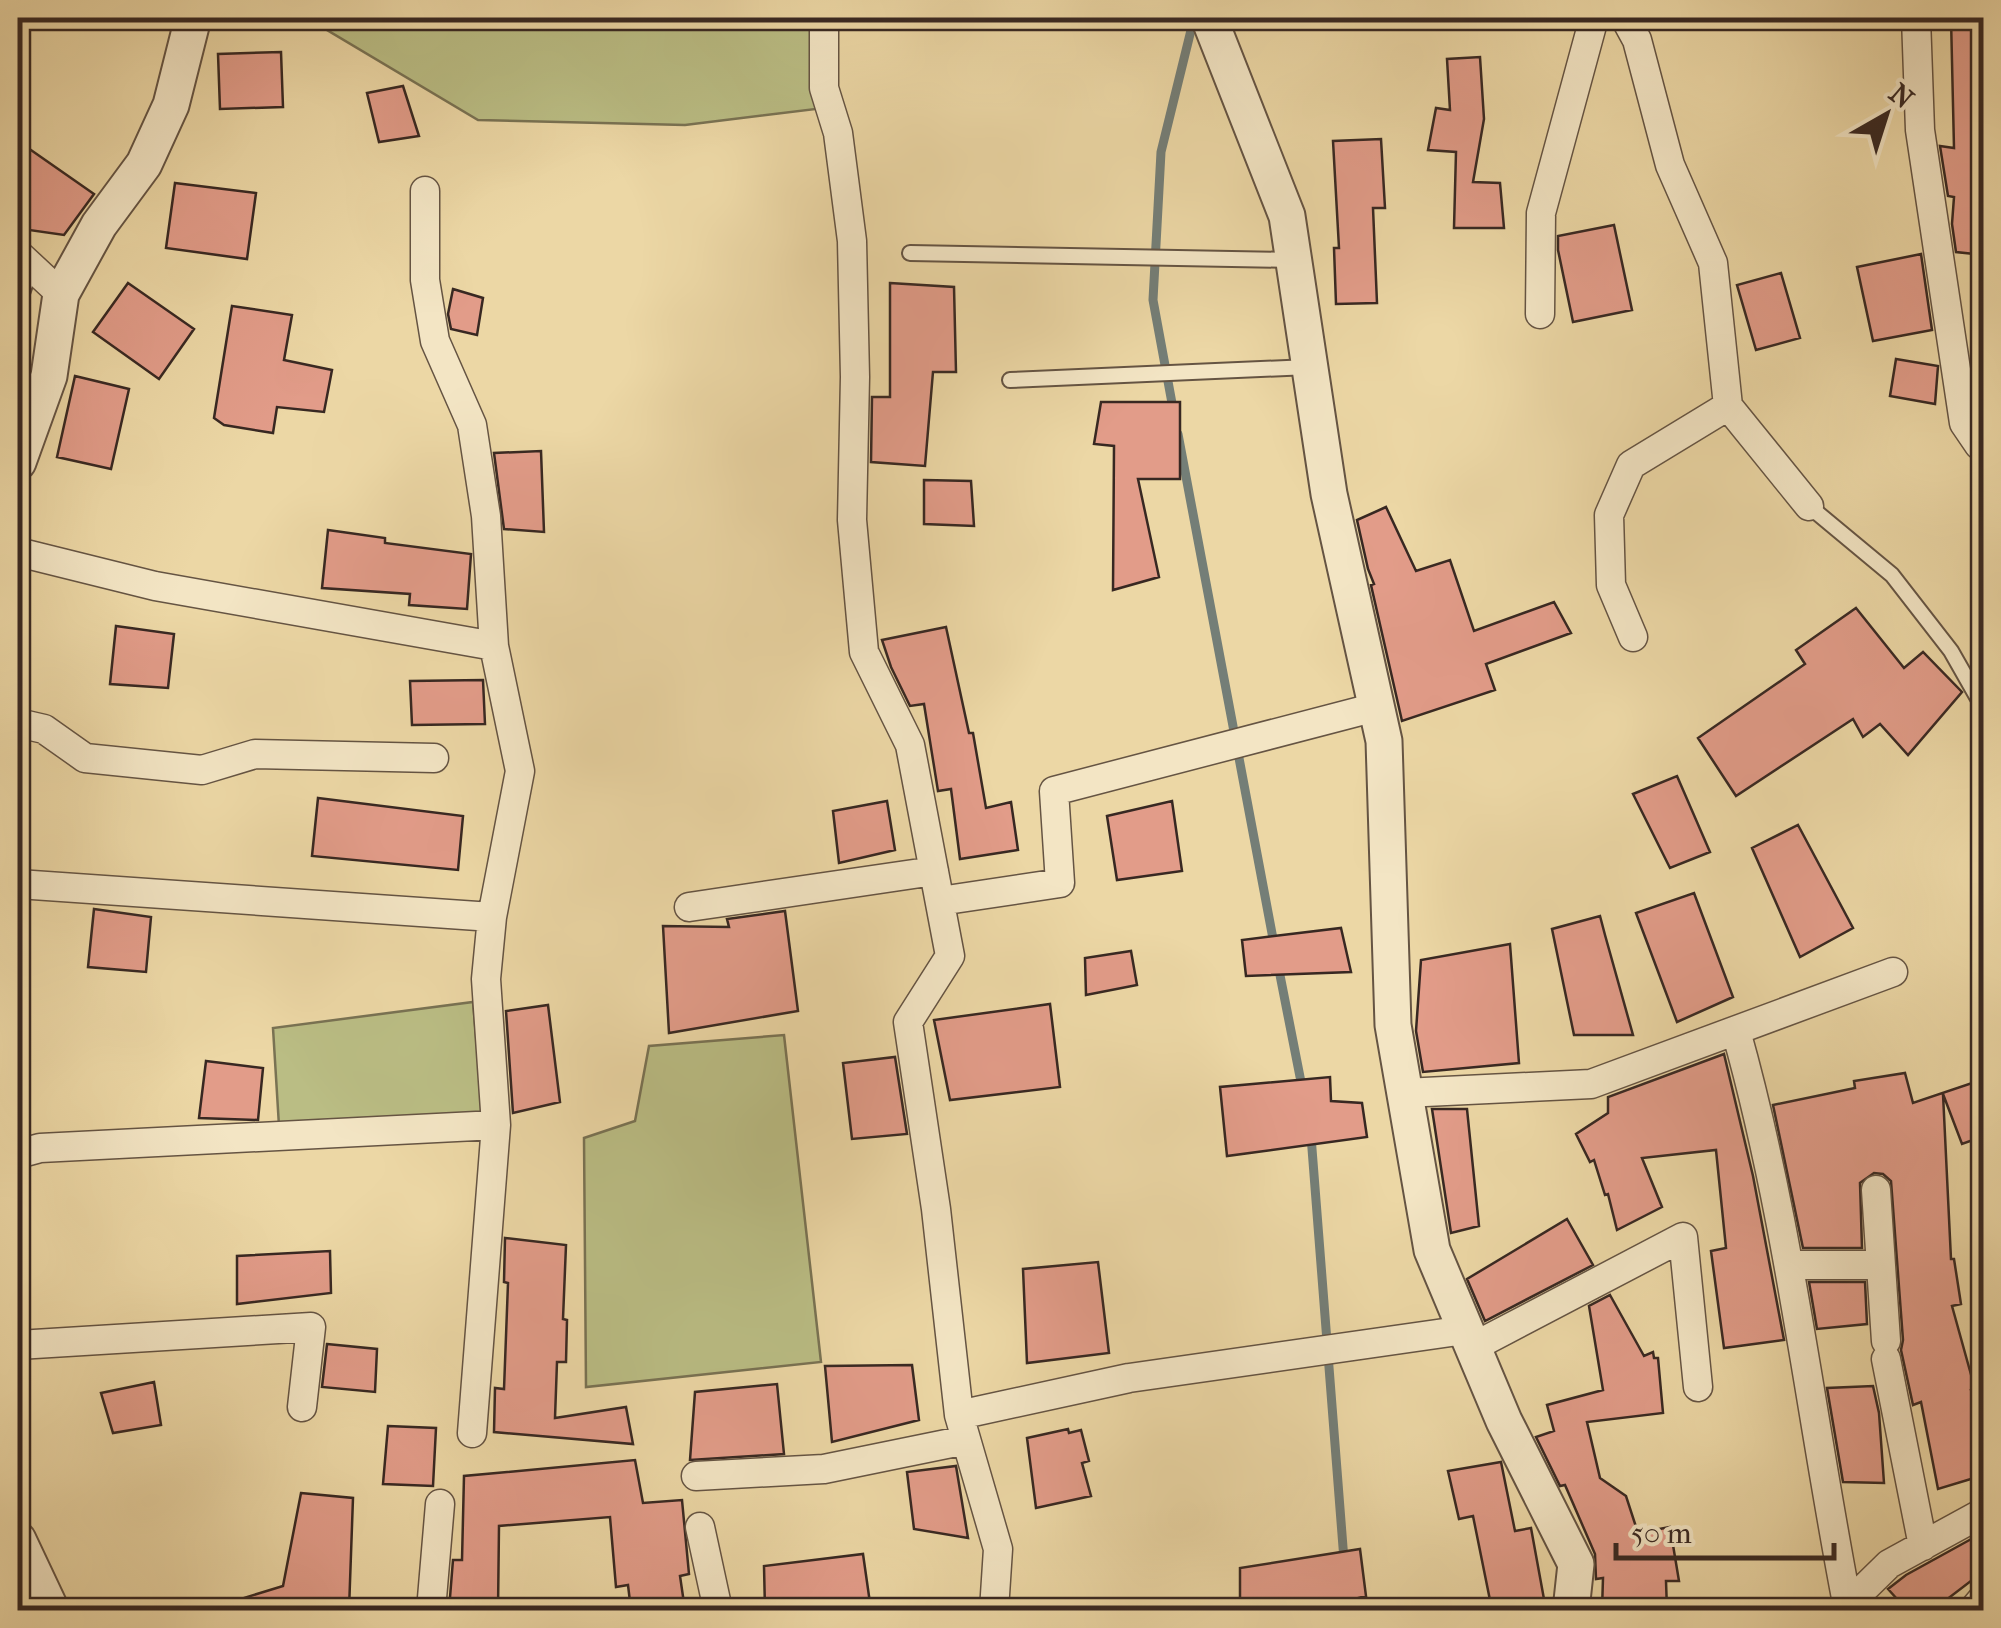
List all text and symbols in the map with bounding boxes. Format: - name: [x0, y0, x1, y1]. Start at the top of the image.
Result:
- north arrow: [1836, 65, 1936, 165]
- text: N: [1883, 76, 1921, 116]
- scale bar: [1616, 1498, 1834, 1560]
- text: 50 m: [1631, 1516, 1692, 1551]

